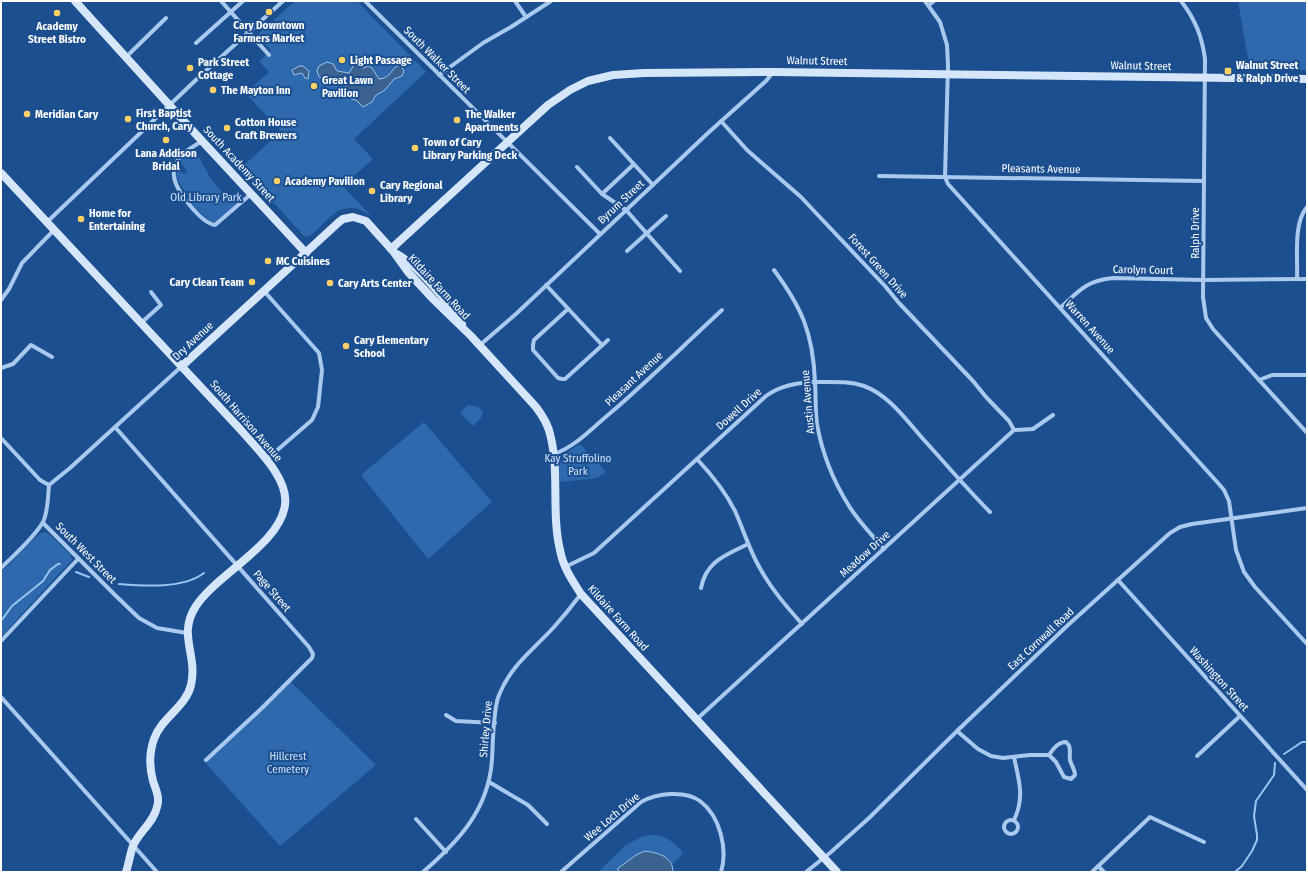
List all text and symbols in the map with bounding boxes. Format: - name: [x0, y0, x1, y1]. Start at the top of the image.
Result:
- marker: Cary Downtown Farmers Market: [264, 7, 274, 17]
- marker: Academy Street Bistro: [52, 8, 62, 18]
- place label: Cary Downtown Farmers Market: [233, 19, 305, 45]
- place label: Academy Street Bistro: [28, 20, 86, 46]
- street label: South Walker Street: [401, 24, 473, 96]
- place label: Light Passage: [350, 54, 412, 67]
- street label: Walnut Street: [786, 54, 848, 68]
- marker: Light Passage: [337, 55, 347, 65]
- place label: Park Street Cottage: [198, 56, 249, 82]
- street label: Walnut Street: [1110, 59, 1172, 73]
- place label: Walnut Street & Ralph Drive: [1236, 59, 1299, 85]
- marker: Park Street Cottage: [185, 63, 195, 73]
- marker: Walnut Street & Ralph Drive: [1223, 66, 1233, 76]
- place label: Great Lawn Pavilion: [322, 74, 373, 100]
- marker: Great Lawn Pavilion: [309, 81, 319, 91]
- place label: The Mayton Inn: [221, 84, 291, 97]
- marker: The Mayton Inn: [208, 85, 218, 95]
- place label: First Baptist Church, Cary: [136, 107, 193, 133]
- place label: Meridian Cary: [35, 108, 99, 121]
- place label: The Walker Apartments: [464, 108, 519, 134]
- marker: Meridian Cary: [22, 109, 32, 119]
- marker: First Baptist Church, Cary: [123, 114, 133, 124]
- marker: The Walker Apartments: [452, 115, 462, 125]
- place label: Cotton House Craft Brewers: [235, 116, 297, 142]
- street label: South Academy Street: [200, 123, 278, 205]
- marker: Cotton House Craft Brewers: [222, 123, 232, 133]
- marker: Lana Addison Bridal: [161, 135, 171, 145]
- place label: Town of Cary Library Parking Deck: [423, 136, 518, 162]
- marker: Town of Cary Library Parking Deck: [410, 143, 420, 153]
- place label: Lana Addison Bridal: [135, 147, 197, 173]
- street label: Pleasants Avenue: [1001, 162, 1081, 176]
- place label: Academy Pavilion: [284, 175, 365, 188]
- marker: Academy Pavilion: [272, 176, 282, 186]
- street label: Byrum Street: [595, 177, 647, 227]
- place label: Cary Regional Library: [380, 179, 444, 205]
- marker: Cary Regional Library: [367, 186, 377, 196]
- park label: Old Library Park: [170, 191, 243, 204]
- place label: Home for Entertaining: [89, 207, 146, 233]
- street label: Ralph Drive: [1189, 207, 1202, 259]
- marker: Home for Entertaining: [76, 214, 86, 224]
- street label: Forest Green Drive: [846, 231, 910, 301]
- street label: Kildaire Farm Road: [406, 252, 472, 322]
- place label: MC Cuisines: [276, 255, 330, 268]
- marker: MC Cuisines: [263, 256, 273, 266]
- street label: Carolyn Court: [1113, 263, 1174, 277]
- place label: Cary Clean Team: [170, 276, 244, 289]
- marker: Cary Clean Team: [247, 277, 257, 287]
- place label: Cary Arts Center: [338, 277, 413, 290]
- marker: Cary Arts Center: [325, 278, 335, 288]
- street label: Warren Avenue: [1063, 298, 1117, 356]
- street label: Dry Avenue: [170, 319, 216, 363]
- place label: Cary Elementary School: [354, 334, 429, 360]
- marker: Cary Elementary School: [341, 341, 351, 351]
- street label: Pleasant Avenue: [602, 349, 666, 409]
- street label: Austin Avenue: [799, 370, 817, 434]
- street label: South Harrison Avenue: [207, 378, 285, 464]
- street label: Dowell Drive: [714, 385, 764, 433]
- park label: Kay Struffolino Park: [545, 452, 612, 478]
- street label: South West Street: [53, 520, 119, 586]
- street label: Meadow Drive: [837, 528, 893, 580]
- street label: Page Street: [251, 568, 294, 615]
- street label: Kildaire Farm Road: [585, 582, 651, 654]
- street label: East Cornwall Road: [1005, 605, 1077, 673]
- street label: Washington Street: [1187, 644, 1252, 714]
- street label: Shirley Drive: [477, 700, 495, 758]
- park label: Hillcrest Cemetery: [267, 750, 309, 776]
- street label: Wee Loch Drive: [582, 790, 642, 844]

